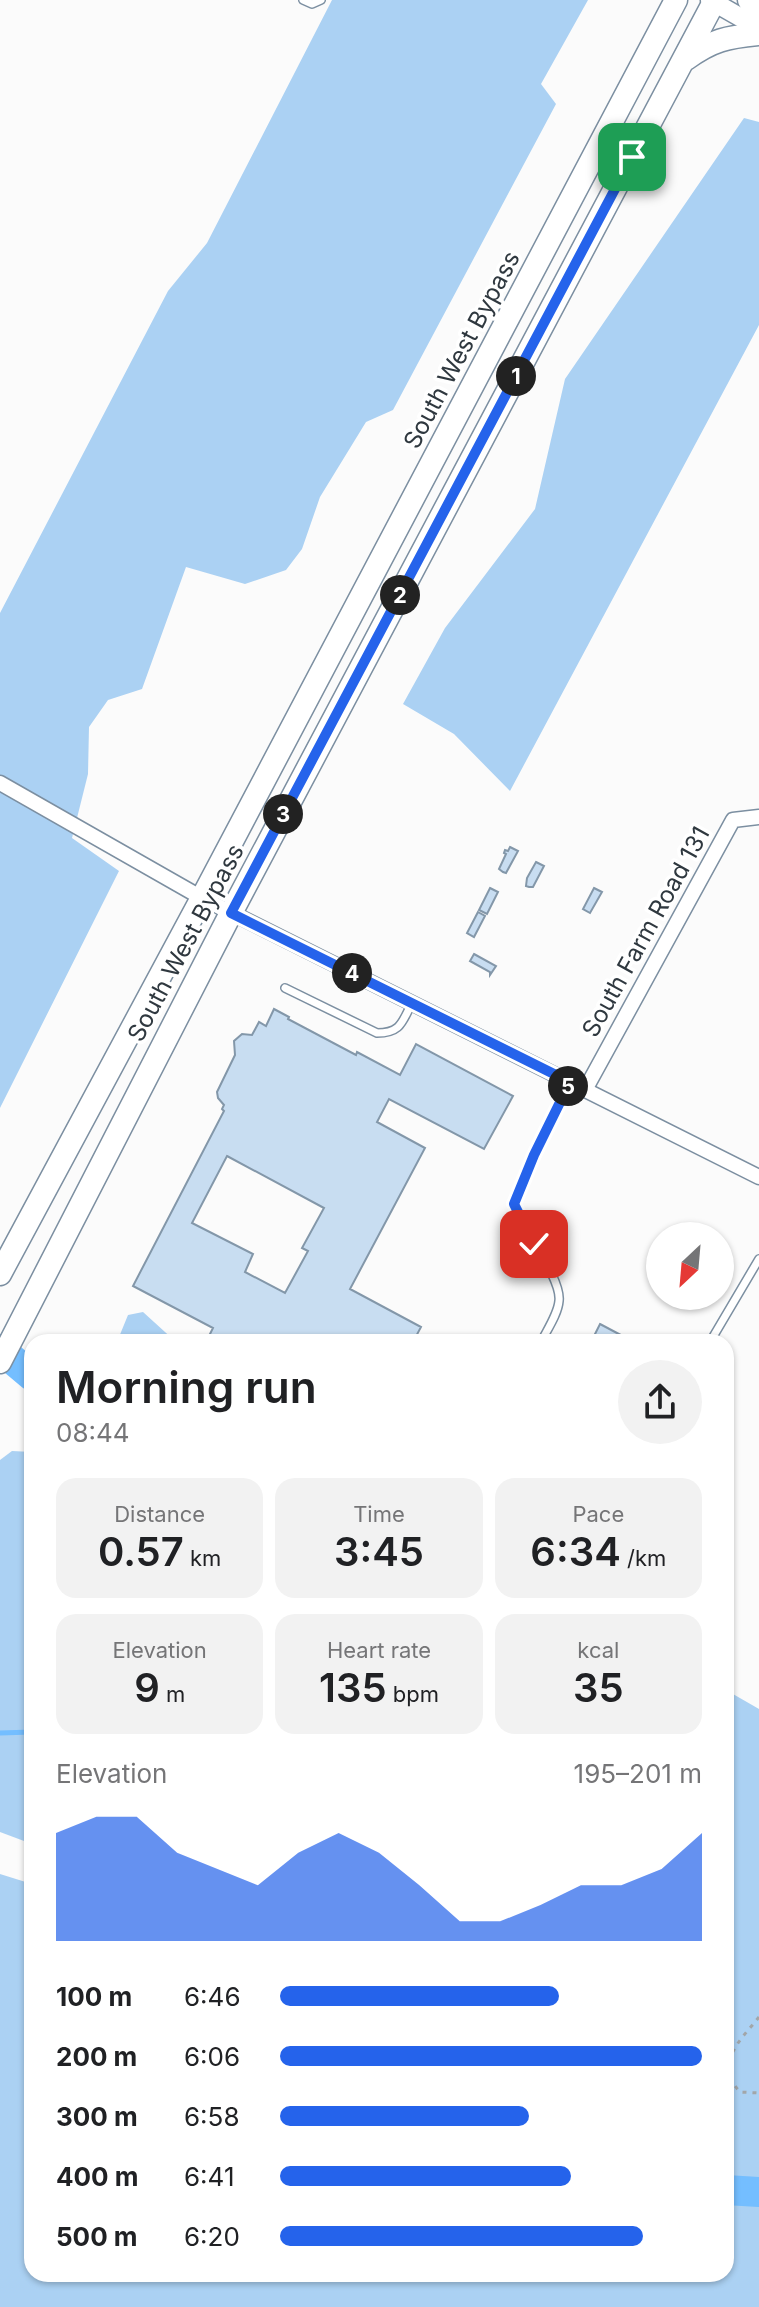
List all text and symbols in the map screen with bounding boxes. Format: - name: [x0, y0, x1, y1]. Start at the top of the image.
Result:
- pin: [598, 123, 666, 191]
- icon: arrive: [610, 135, 654, 179]
- street label: South West Bypass: [397, 246, 526, 453]
- pin: 1: [496, 356, 536, 396]
- text: 1: [511, 363, 521, 389]
- pin: 2: [380, 575, 420, 615]
- text: 2: [393, 582, 407, 608]
- pin: 3: [263, 794, 303, 834]
- text: 3: [276, 801, 290, 827]
- street label: South Farm Road 131: [576, 822, 715, 1042]
- street label: South West Bypass: [121, 839, 250, 1046]
- pin: 4: [332, 953, 372, 993]
- text: 4: [345, 960, 359, 986]
- pin: 5: [548, 1066, 588, 1106]
- text: 5: [561, 1073, 575, 1099]
- pin: [500, 1210, 568, 1278]
- icon: check: [512, 1222, 556, 1266]
- north arrow: [646, 1222, 734, 1310]
- map controls: [646, 1222, 734, 1310]
- text: Morning run: [56, 1360, 317, 1414]
- button: share: [618, 1360, 702, 1444]
- text: 08:44: [56, 1417, 130, 1448]
- text: Distance: [114, 1501, 205, 1527]
- text: Time: [353, 1501, 405, 1527]
- text: Pace: [572, 1501, 624, 1527]
- text: 0.57: [98, 1527, 184, 1576]
- text: 3:45: [334, 1527, 424, 1576]
- text: 6:34: [530, 1527, 621, 1576]
- text: km: [184, 1545, 221, 1571]
- text: /km: [621, 1545, 666, 1571]
- text: Elevation: [113, 1637, 207, 1663]
- text: Heart rate: [327, 1637, 431, 1663]
- text: kcal: [577, 1637, 619, 1663]
- text: 9: [134, 1663, 160, 1712]
- text: 135: [319, 1663, 387, 1712]
- text: 35: [573, 1663, 624, 1712]
- text: m: [160, 1681, 185, 1707]
- text: bpm: [387, 1681, 439, 1707]
- text: Elevation: [56, 1758, 167, 1789]
- text: 195–201 m: [574, 1758, 702, 1789]
- text: 100 m: [56, 1981, 132, 2012]
- text: 6:46: [184, 1981, 241, 2012]
- text: 200 m: [56, 2041, 137, 2072]
- text: 6:06: [184, 2041, 240, 2072]
- text: 300 m: [56, 2101, 138, 2132]
- text: 6:58: [184, 2101, 240, 2132]
- text: 400 m: [56, 2161, 139, 2192]
- text: 6:41: [184, 2161, 234, 2192]
- text: 500 m: [56, 2221, 138, 2252]
- text: 6:20: [184, 2221, 240, 2252]

